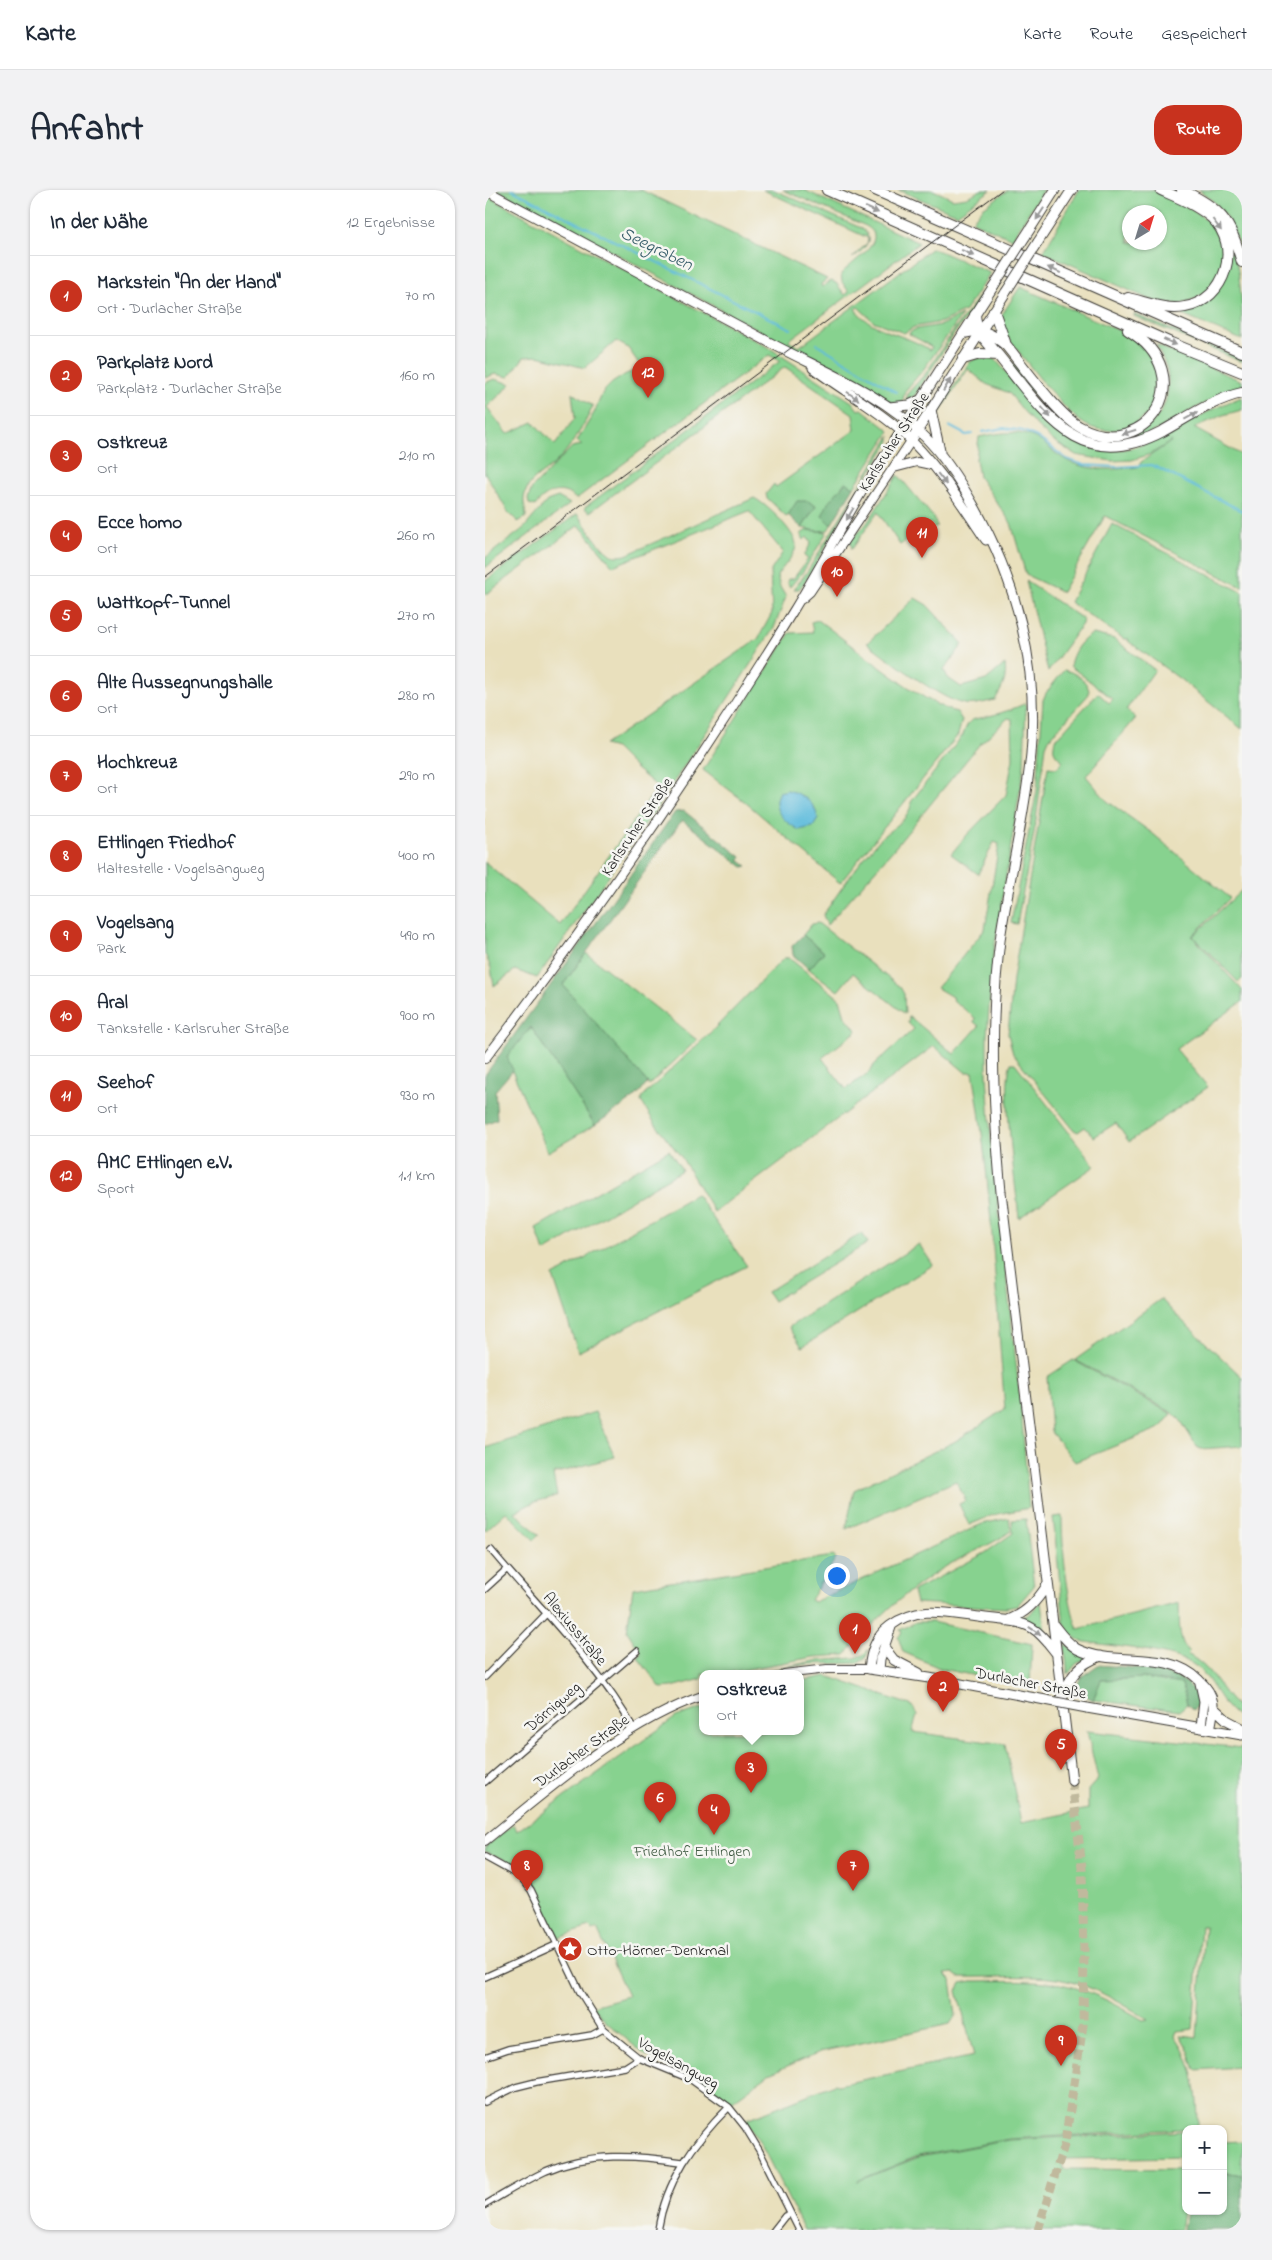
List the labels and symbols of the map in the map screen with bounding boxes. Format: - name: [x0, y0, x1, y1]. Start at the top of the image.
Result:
- north arrow: [1122, 205, 1167, 250]
- one-way arrow: [865, 206, 879, 214]
- one-way arrow: [1035, 207, 1045, 220]
- one-way arrow: [1211, 218, 1222, 231]
- water label: Seegraben: [616, 221, 698, 279]
- one-way arrow: [961, 249, 975, 257]
- one-way arrow: [1047, 265, 1061, 273]
- one-way arrow: [1163, 339, 1177, 347]
- pin: 12: [632, 357, 664, 398]
- one-way arrow: [942, 378, 952, 391]
- street label: Karlsruher Straße: [853, 387, 936, 497]
- one-way arrow: [846, 391, 860, 401]
- one-way arrow: [1040, 405, 1052, 417]
- one-way arrow: [1183, 412, 1198, 420]
- one-way arrow: [1121, 429, 1136, 436]
- one-way arrow: [937, 472, 948, 485]
- one-way arrow: [845, 507, 854, 520]
- pin: 11: [906, 517, 938, 558]
- pin: 10: [821, 556, 853, 597]
- street label: Karlsruher Straße: [596, 772, 680, 881]
- your location: [824, 1563, 850, 1589]
- street label: Alexiusstraße: [536, 1587, 613, 1672]
- pin: 1: [839, 1613, 871, 1654]
- one-way arrow: [1028, 1626, 1042, 1636]
- street label: Durlacher Straße: [972, 1661, 1089, 1707]
- pin: 2: [927, 1671, 959, 1712]
- street label: Dörnigweg: [519, 1676, 587, 1739]
- street label: Durlacher Straße: [529, 1708, 636, 1795]
- pin: 5: [1045, 1729, 1077, 1770]
- pin: 3: [735, 1752, 767, 1793]
- pin: 6: [644, 1782, 676, 1823]
- pin: 4: [698, 1794, 730, 1835]
- park label: Friedhof Ettlingen: [633, 1840, 750, 1864]
- pin: 8: [511, 1850, 543, 1891]
- pin: 7: [837, 1850, 869, 1891]
- place icon: Otto-Hörner-Denkmal: [557, 1936, 583, 1962]
- place label: Otto-Hörner-Denkmal: [587, 1939, 729, 1963]
- pin: 9: [1045, 2025, 1077, 2066]
- street label: Vogelsangweg: [632, 2031, 723, 2096]

